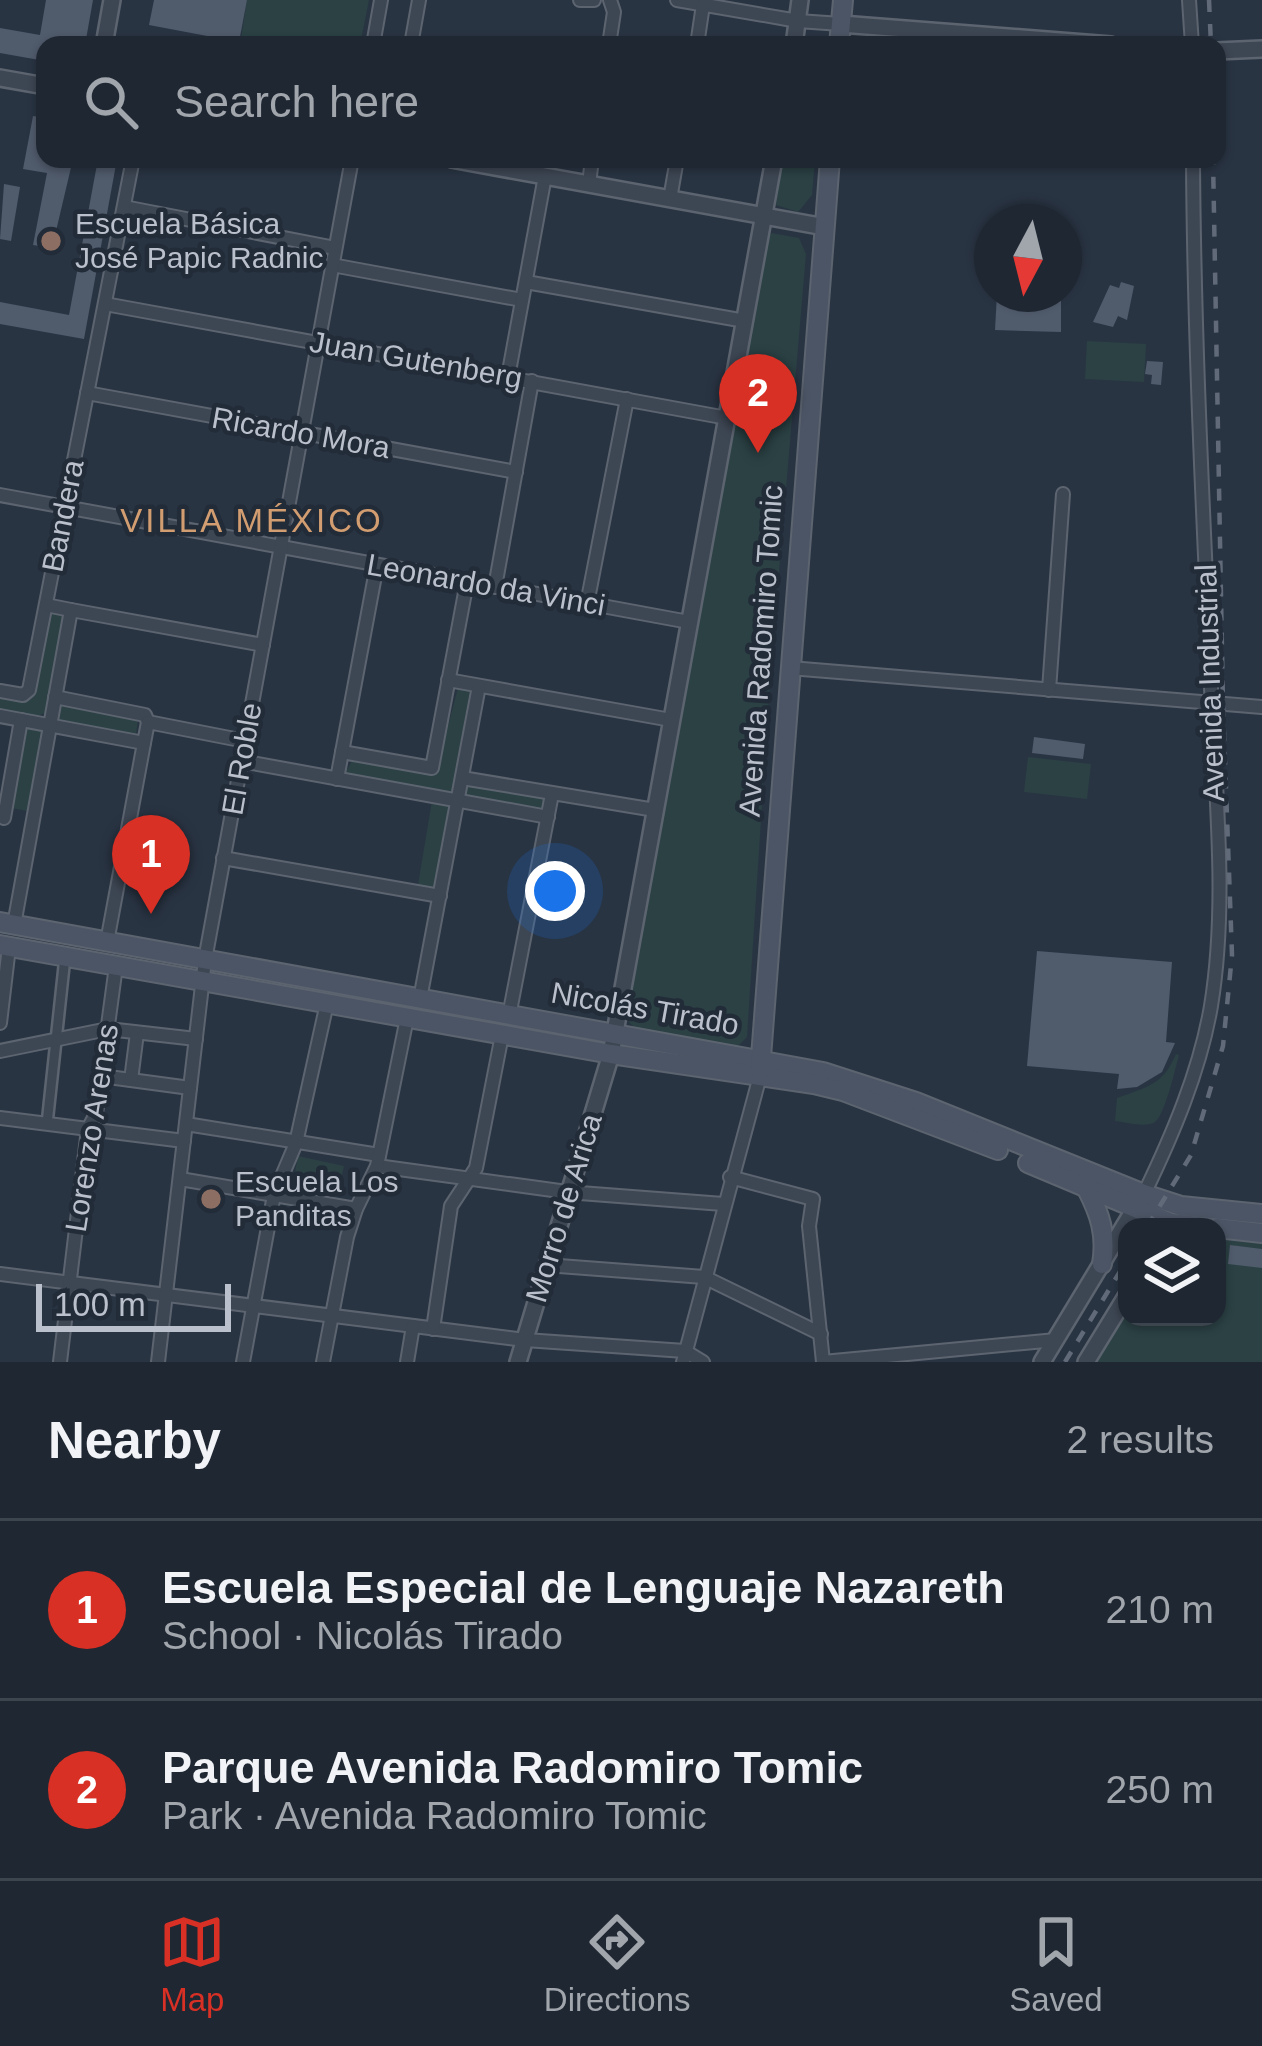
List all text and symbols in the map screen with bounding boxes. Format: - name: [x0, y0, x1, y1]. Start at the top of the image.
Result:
- search box: [36, 36, 1226, 168]
- icon: search: [78, 69, 144, 135]
- text: Search here: [174, 76, 419, 127]
- north arrow: [974, 204, 1082, 312]
- place label: Escuela Básica José Papic Radnic: [75, 207, 323, 274]
- marker: Escuela Básica José Papic Radnic: [38, 228, 64, 254]
- street label: Juan Gutenberg: [307, 325, 525, 394]
- pin: 2: [719, 354, 797, 453]
- street label: Ricardo Mora: [210, 401, 393, 464]
- street label: Bandera: [35, 457, 90, 575]
- street label: Avenida Radomiro Tomic: [732, 484, 789, 818]
- district label: VILLA MÉXICO: [120, 502, 384, 539]
- street label: Leonardo da Vinci: [364, 547, 608, 622]
- street label: Avenida Industrial: [1189, 564, 1230, 802]
- street label: El Roble: [215, 700, 268, 818]
- pin: 1: [112, 815, 190, 914]
- your location: [525, 861, 585, 921]
- street label: Nicolás Tirado: [549, 976, 742, 1041]
- street label: Lorenzo Arenas: [59, 1022, 124, 1234]
- street label: Morro de Arica: [519, 1109, 608, 1306]
- place label: Escuela Los Panditas: [235, 1165, 398, 1232]
- marker: Escuela Los Panditas: [198, 1186, 224, 1212]
- map controls: [1118, 1218, 1226, 1326]
- button: layers: [1118, 1218, 1226, 1326]
- scale bar: [36, 1278, 231, 1331]
- text: 100 m: [54, 1286, 146, 1323]
- text: Nearby: [48, 1412, 221, 1469]
- text: 2 results: [1067, 1418, 1214, 1461]
- text: Escuela Especial de Lenguaje Nazareth: [162, 1562, 1005, 1613]
- text: 1: [76, 1588, 98, 1631]
- text: 210 m: [1106, 1588, 1214, 1631]
- text: School · Nicolás Tirado: [162, 1614, 563, 1657]
- text: Parque Avenida Radomiro Tomic: [162, 1742, 863, 1793]
- text: 2: [76, 1768, 98, 1811]
- text: 250 m: [1106, 1768, 1214, 1811]
- text: Park · Avenida Radomiro Tomic: [162, 1794, 707, 1837]
- tab: Map: [159, 1909, 225, 2019]
- tab: Directions: [544, 1909, 691, 2019]
- tab: Saved: [1009, 1909, 1103, 2019]

